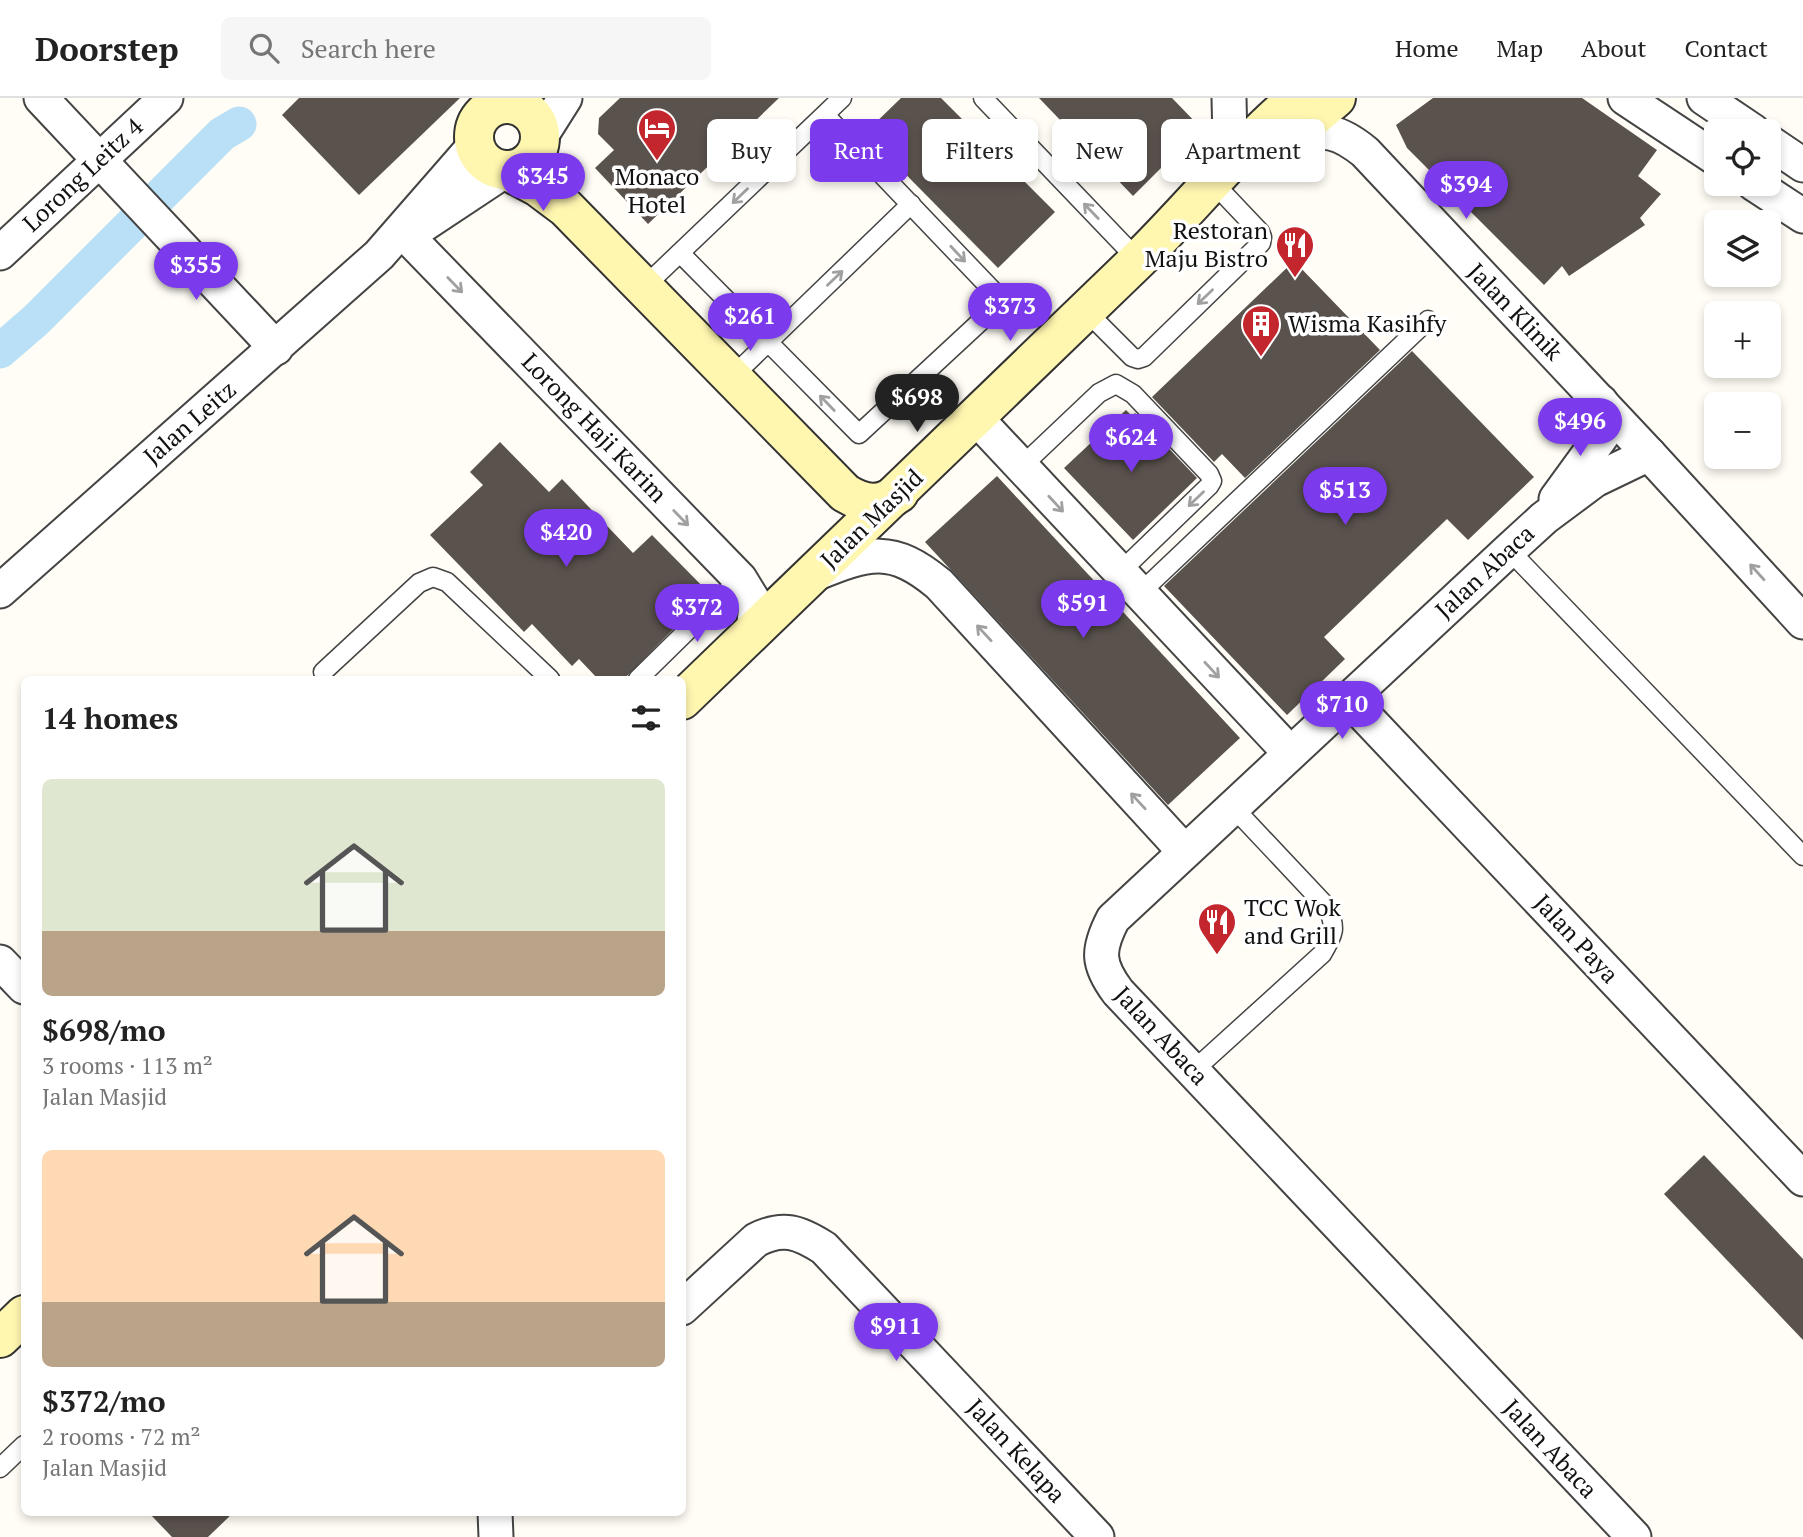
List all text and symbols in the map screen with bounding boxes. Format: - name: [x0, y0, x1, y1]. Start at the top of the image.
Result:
- search box: [221, 17, 711, 80]
- text: Doorstep: [35, 27, 179, 70]
- icon: search: [245, 29, 283, 67]
- text: Search here: [301, 31, 436, 65]
- text: Home: [1395, 32, 1459, 64]
- text: Map: [1497, 32, 1543, 64]
- text: About: [1581, 32, 1647, 64]
- text: Contact: [1685, 32, 1768, 64]
- hotel icon: Monaco Hotel: [636, 107, 678, 162]
- street label: Lorong Leitz 4: [15, 110, 149, 238]
- chip: Buy: [707, 119, 796, 182]
- chip: Rent: [810, 119, 908, 182]
- chip: Filters: [922, 119, 1038, 182]
- chip: New: [1052, 119, 1147, 182]
- chip: Apartment: [1161, 119, 1325, 182]
- map controls: [1704, 119, 1781, 469]
- button: locate: [1704, 119, 1781, 196]
- pin: $345: [502, 153, 584, 213]
- text: $345: [517, 160, 569, 191]
- place label: Monaco Hotel: [615, 160, 699, 220]
- pin: $394: [1425, 162, 1507, 221]
- text: $394: [1440, 168, 1492, 199]
- one-way arrow: [732, 187, 749, 204]
- one-way arrow: [1082, 203, 1099, 220]
- button: layers: [1704, 210, 1781, 287]
- place label: Restoran Maju Bistro: [1145, 214, 1268, 274]
- restaurant icon: Restoran Maju Bistro: [1274, 224, 1316, 279]
- pin: $355: [155, 242, 237, 302]
- one-way arrow: [949, 245, 966, 262]
- text: $355: [170, 249, 222, 280]
- street label: Jalan Klinik: [1461, 256, 1571, 367]
- one-way arrow: [826, 269, 843, 286]
- one-way arrow: [446, 276, 463, 293]
- pin: $373: [969, 284, 1051, 343]
- one-way arrow: [1197, 289, 1214, 306]
- text: $373: [984, 290, 1036, 321]
- pin: $261: [709, 294, 791, 353]
- text: $261: [724, 300, 776, 331]
- button: +: [1704, 301, 1781, 378]
- building icon: Wisma Kasihfy: [1240, 303, 1282, 358]
- place label: Wisma Kasihfy: [1288, 307, 1447, 339]
- street label: Lorong Haji Karim: [515, 346, 674, 509]
- street label: Jalan Leitz: [136, 373, 242, 471]
- pin: $698: [876, 374, 958, 434]
- text: $698: [891, 381, 943, 412]
- button: −: [1704, 392, 1781, 469]
- one-way arrow: [819, 395, 836, 412]
- pin: $496: [1539, 398, 1621, 458]
- text: $496: [1554, 405, 1606, 436]
- pin: $624: [1090, 414, 1172, 474]
- text: $624: [1105, 421, 1157, 452]
- street label: Jalan Masjid: [813, 461, 929, 575]
- pin: $513: [1304, 468, 1386, 527]
- text: $513: [1319, 474, 1371, 505]
- one-way arrow: [1188, 490, 1205, 507]
- one-way arrow: [1048, 495, 1065, 512]
- pin: $420: [525, 510, 607, 569]
- one-way arrow: [673, 510, 690, 527]
- text: $420: [540, 516, 592, 547]
- street label: Jalan Abaca: [1428, 517, 1541, 625]
- one-way arrow: [1749, 563, 1765, 581]
- pin: $591: [1042, 580, 1124, 640]
- pin: $372: [656, 584, 738, 644]
- text: $591: [1057, 587, 1109, 618]
- text: $372: [671, 591, 723, 622]
- one-way arrow: [975, 625, 992, 642]
- one-way arrow: [1204, 661, 1221, 678]
- pin: $710: [1301, 682, 1383, 741]
- text: $710: [1316, 688, 1368, 719]
- text: 14 homes: [42, 698, 178, 738]
- icon: filters: [627, 699, 665, 737]
- one-way arrow: [1130, 792, 1146, 810]
- icon: home: [291, 825, 417, 951]
- street label: Jalan Paya: [1527, 887, 1626, 990]
- place label: TCC Wok and Grill: [1244, 891, 1342, 951]
- restaurant icon: TCC Wok and Grill: [1196, 901, 1238, 956]
- street label: Jalan Abaca: [1108, 979, 1216, 1092]
- text: $698/mo: [42, 1010, 166, 1050]
- text: 3 rooms · 113 m²: [42, 1050, 213, 1081]
- text: Jalan Masjid: [42, 1081, 167, 1112]
- icon: home: [291, 1196, 417, 1322]
- pin: $911: [855, 1304, 937, 1363]
- text: $911: [870, 1310, 922, 1341]
- text: $372/mo: [42, 1381, 166, 1421]
- street label: Jalan Kelapa: [960, 1391, 1073, 1509]
- street label: Jalan Abaca: [1497, 1392, 1605, 1505]
- text: 2 rooms · 72 m²: [42, 1421, 201, 1452]
- text: Jalan Masjid: [42, 1452, 167, 1483]

